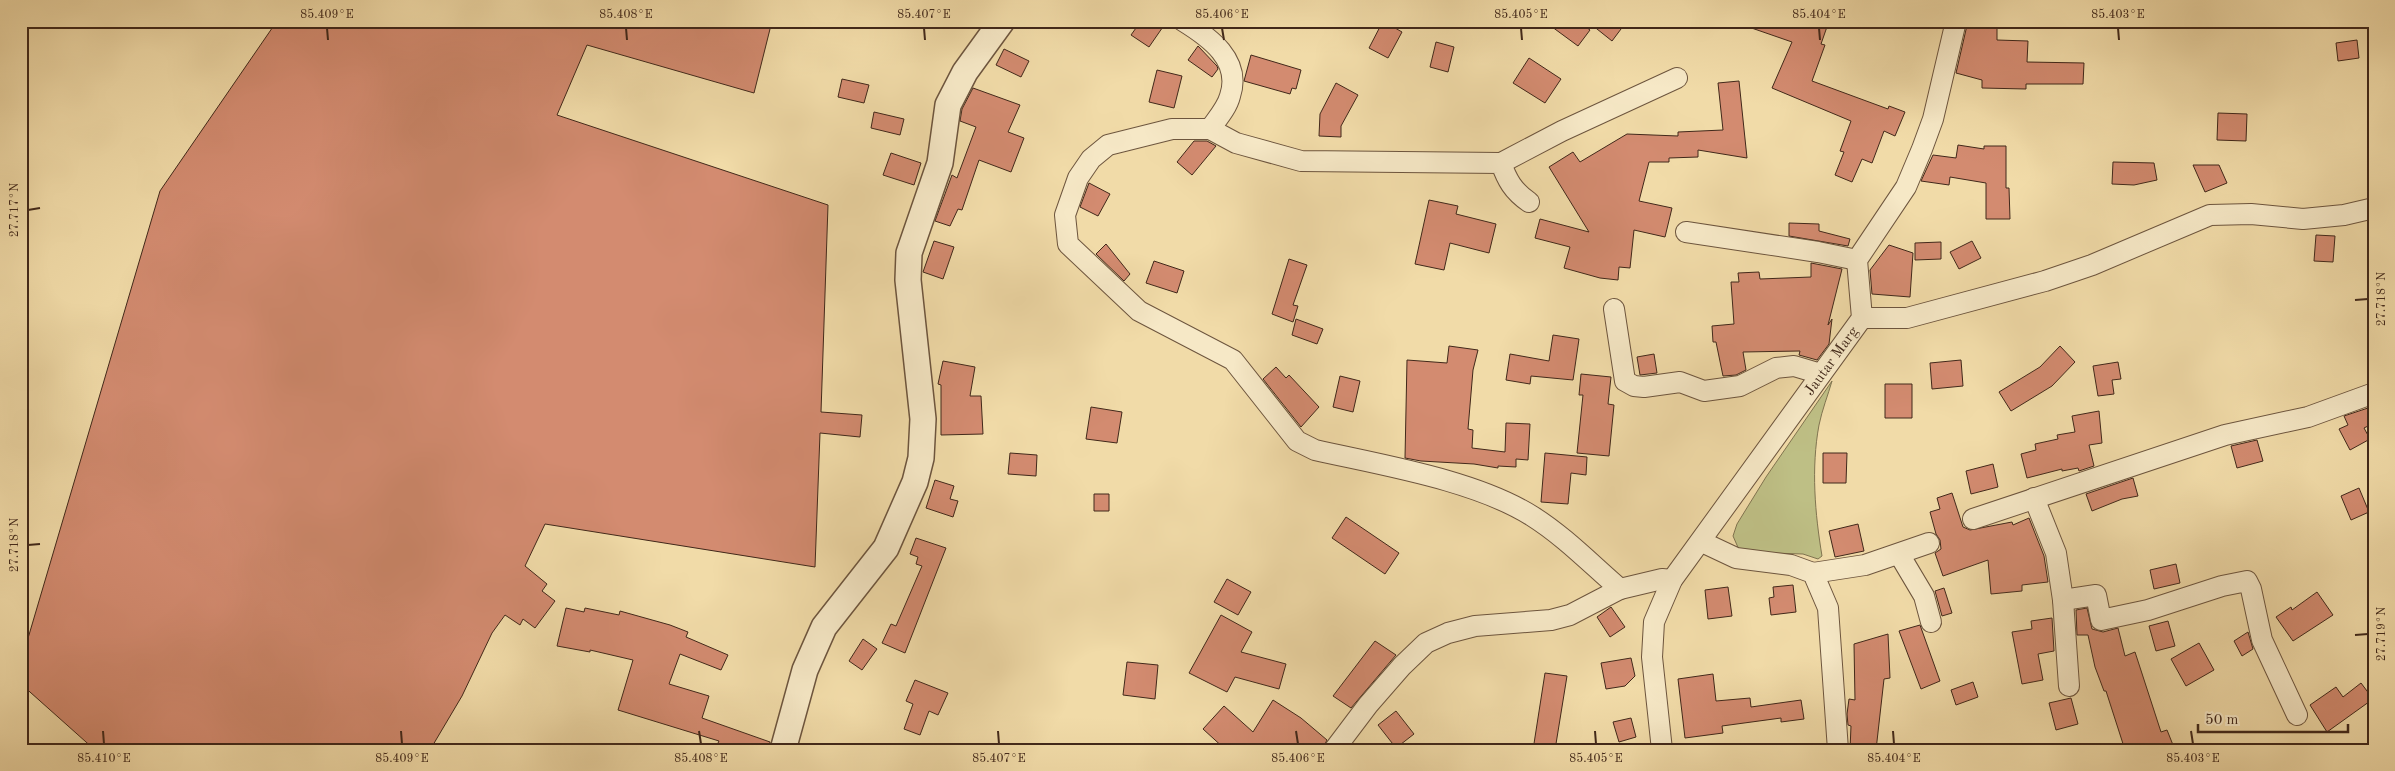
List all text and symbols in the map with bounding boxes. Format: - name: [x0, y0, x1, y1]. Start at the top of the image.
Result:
- text: 85.409°E: [300, 8, 354, 21]
- text: 85.408°E: [599, 8, 653, 21]
- text: 85.407°E: [897, 8, 951, 21]
- text: 85.406°E: [1195, 8, 1249, 21]
- text: 85.405°E: [1494, 8, 1548, 21]
- text: 85.404°E: [1792, 8, 1846, 21]
- text: 85.403°E: [2091, 8, 2145, 21]
- text: 27.717°N: [9, 183, 21, 237]
- text: 27.718°N: [2376, 272, 2388, 326]
- street label: Jautar Marg: [1802, 325, 1862, 399]
- text: 27.718°N: [9, 518, 21, 572]
- text: 27.719°N: [2376, 607, 2388, 661]
- scale bar: [2198, 701, 2348, 733]
- text: 50 m: [2205, 713, 2239, 728]
- text: 85.410°E: [77, 752, 131, 765]
- text: 85.409°E: [375, 752, 429, 765]
- text: 85.408°E: [674, 752, 728, 765]
- text: 85.407°E: [972, 752, 1026, 765]
- text: 85.406°E: [1271, 752, 1325, 765]
- text: 85.405°E: [1569, 752, 1623, 765]
- text: 85.404°E: [1867, 752, 1921, 765]
- text: 85.403°E: [2166, 752, 2220, 765]

